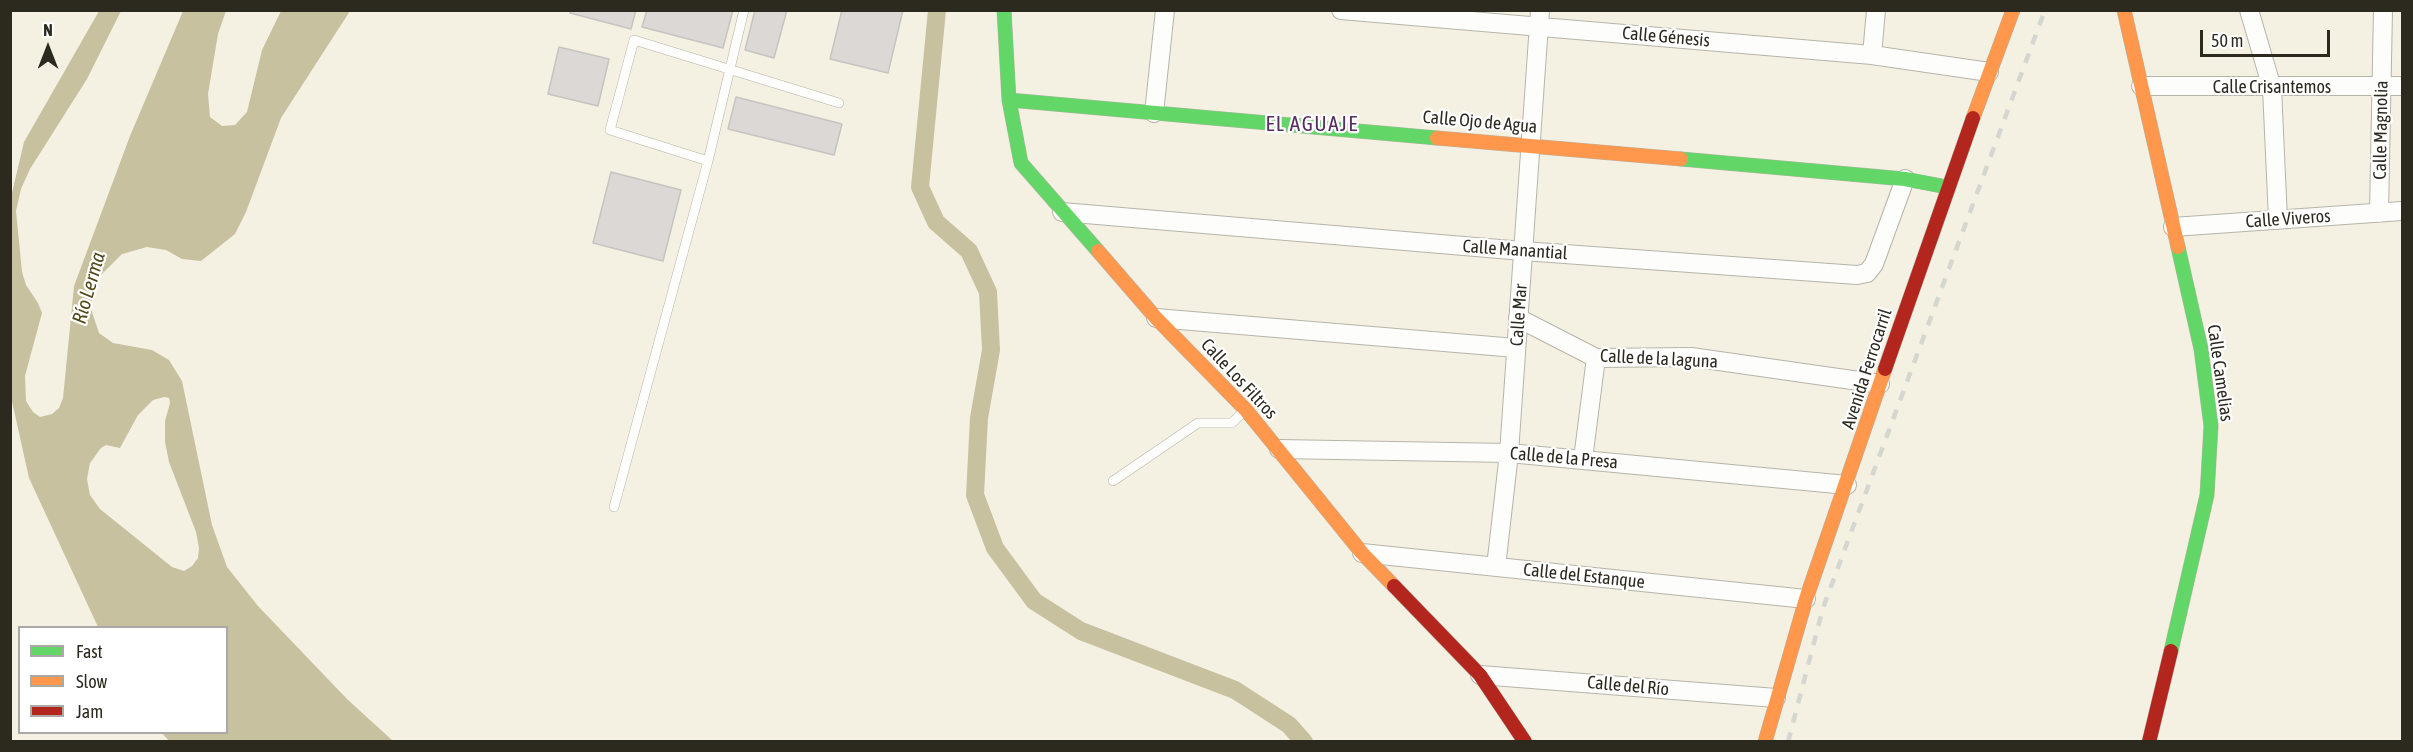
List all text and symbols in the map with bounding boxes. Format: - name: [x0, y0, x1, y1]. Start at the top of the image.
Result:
- north arrow: [18, 18, 78, 78]
- scale bar: [2203, 18, 2334, 56]
- text: N: [43, 21, 53, 39]
- street label: Calle Génesis: [1621, 22, 1711, 52]
- text: 50 m: [2211, 30, 2243, 51]
- street label: Calle Crisantemos: [2213, 76, 2331, 98]
- street label: Calle Magnolia: [2369, 80, 2393, 180]
- street label: Calle Ojo de Agua: [1422, 106, 1538, 138]
- district label: EL AGUAJE: [1265, 111, 1359, 137]
- street label: Calle Viveros: [2245, 205, 2331, 233]
- street label: Calle Manantial: [1462, 236, 1568, 264]
- water label: Río Lerma: [67, 250, 111, 326]
- street label: Calle Mar: [1506, 283, 1532, 347]
- street label: Avenida Ferrocarril: [1837, 306, 1897, 432]
- street label: Calle Camelias: [2203, 323, 2237, 423]
- street label: Calle Los Filtros: [1196, 334, 1282, 424]
- street label: Calle de la laguna: [1600, 345, 1718, 373]
- street label: Calle de la Presa: [1509, 443, 1619, 473]
- street label: Calle del Estanque: [1522, 559, 1646, 593]
- legend: [18, 626, 228, 734]
- text: Fast: [76, 641, 103, 662]
- text: Slow: [76, 671, 107, 692]
- street label: Calle del Río: [1586, 672, 1670, 700]
- text: Jam: [76, 701, 103, 722]

